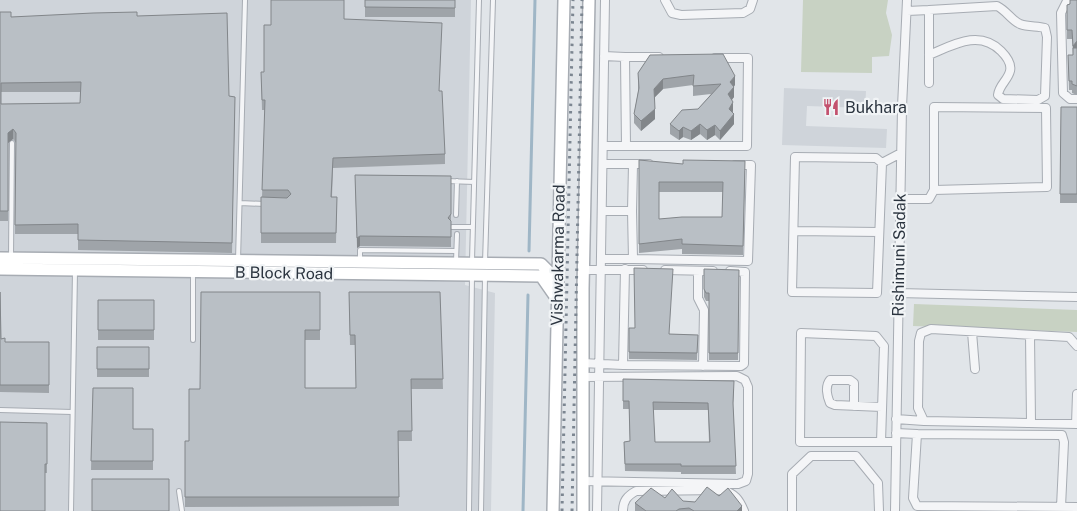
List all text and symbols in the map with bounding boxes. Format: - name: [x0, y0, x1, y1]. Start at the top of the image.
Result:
- restaurant icon: Bukhara: [821, 97, 841, 117]
- place label: Bukhara: [845, 98, 907, 117]
- street label: Vishwakarma Road: [547, 184, 569, 326]
- street label: Rishimuni Sadak: [888, 193, 910, 317]
- street label: B Block Road: [235, 263, 333, 283]

